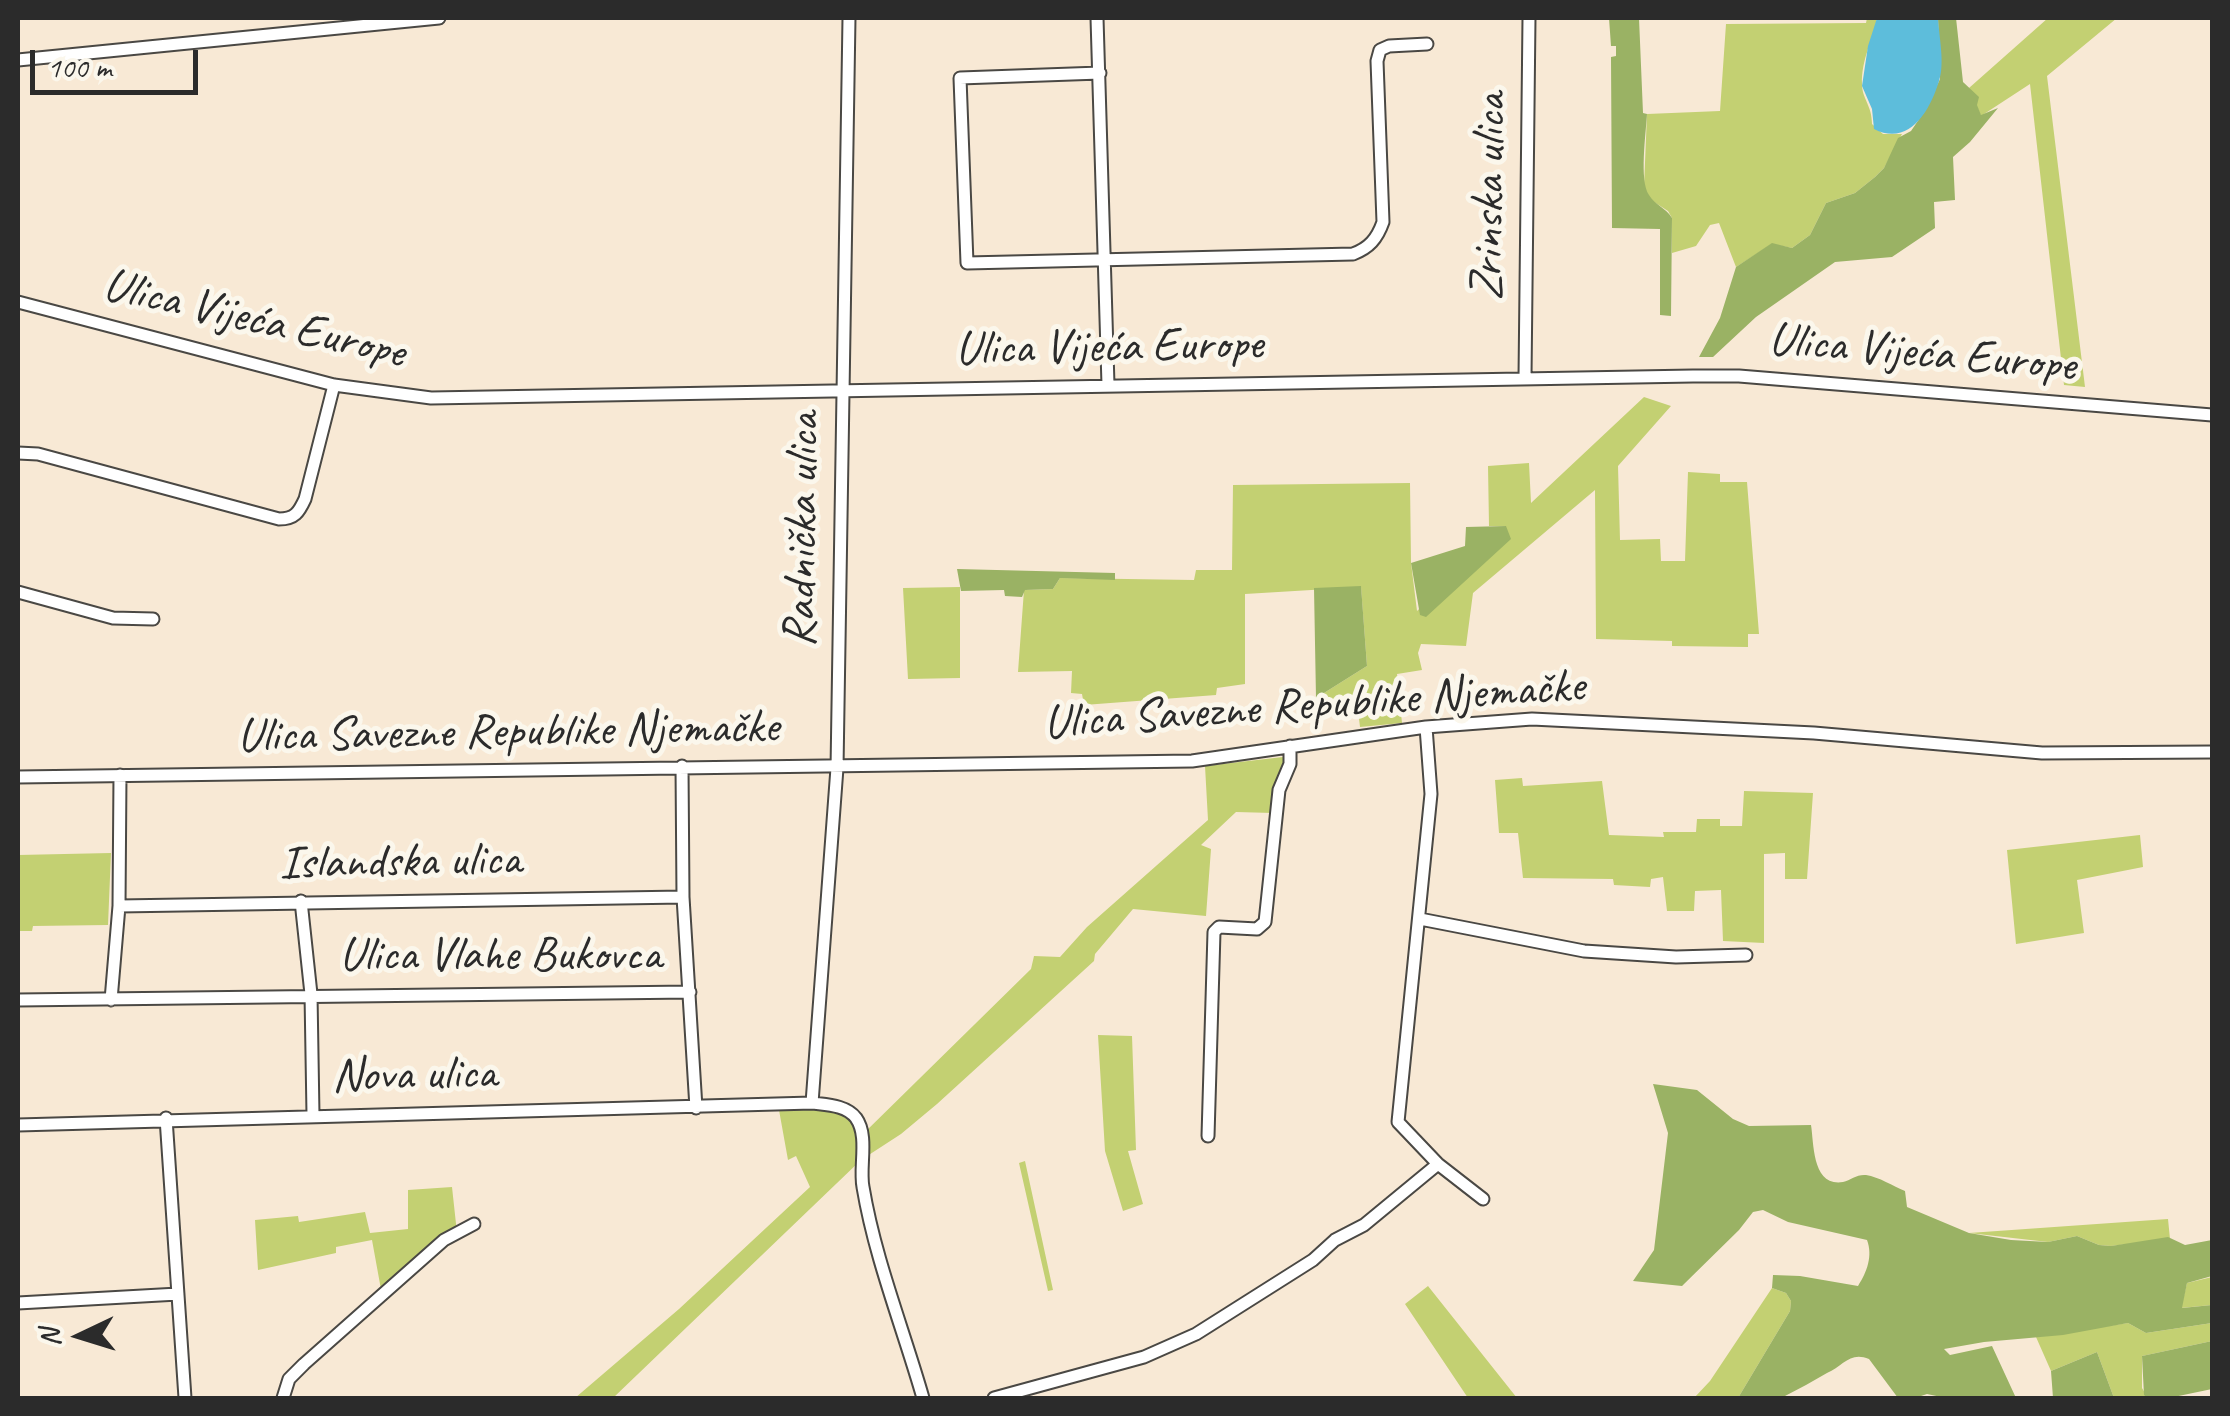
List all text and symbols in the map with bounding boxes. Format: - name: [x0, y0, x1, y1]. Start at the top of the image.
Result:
- scale bar: [35, 30, 202, 92]
- text: 100 m: [47, 48, 112, 86]
- street label: Zrinska ulica: [1459, 93, 1521, 301]
- street label: Ulica Vijeća Europe: [97, 257, 411, 383]
- street label: Ulica Vijeća Europe: [1766, 312, 2078, 396]
- street label: Ulica Vijeća Europe: [955, 317, 1263, 379]
- street label: Radnička ulica: [772, 412, 834, 648]
- street label: Ulica Savezne Republike Njemačke: [1042, 658, 1586, 754]
- street label: Ulica Savezne Republike Njemačke: [237, 699, 779, 767]
- street label: Islandska ulica: [279, 832, 521, 894]
- street label: Ulica Vlahe Bukovca: [339, 927, 661, 985]
- street label: Nova ulica: [331, 1046, 497, 1106]
- north arrow: [30, 1286, 130, 1386]
- text: N: [32, 1328, 68, 1348]

